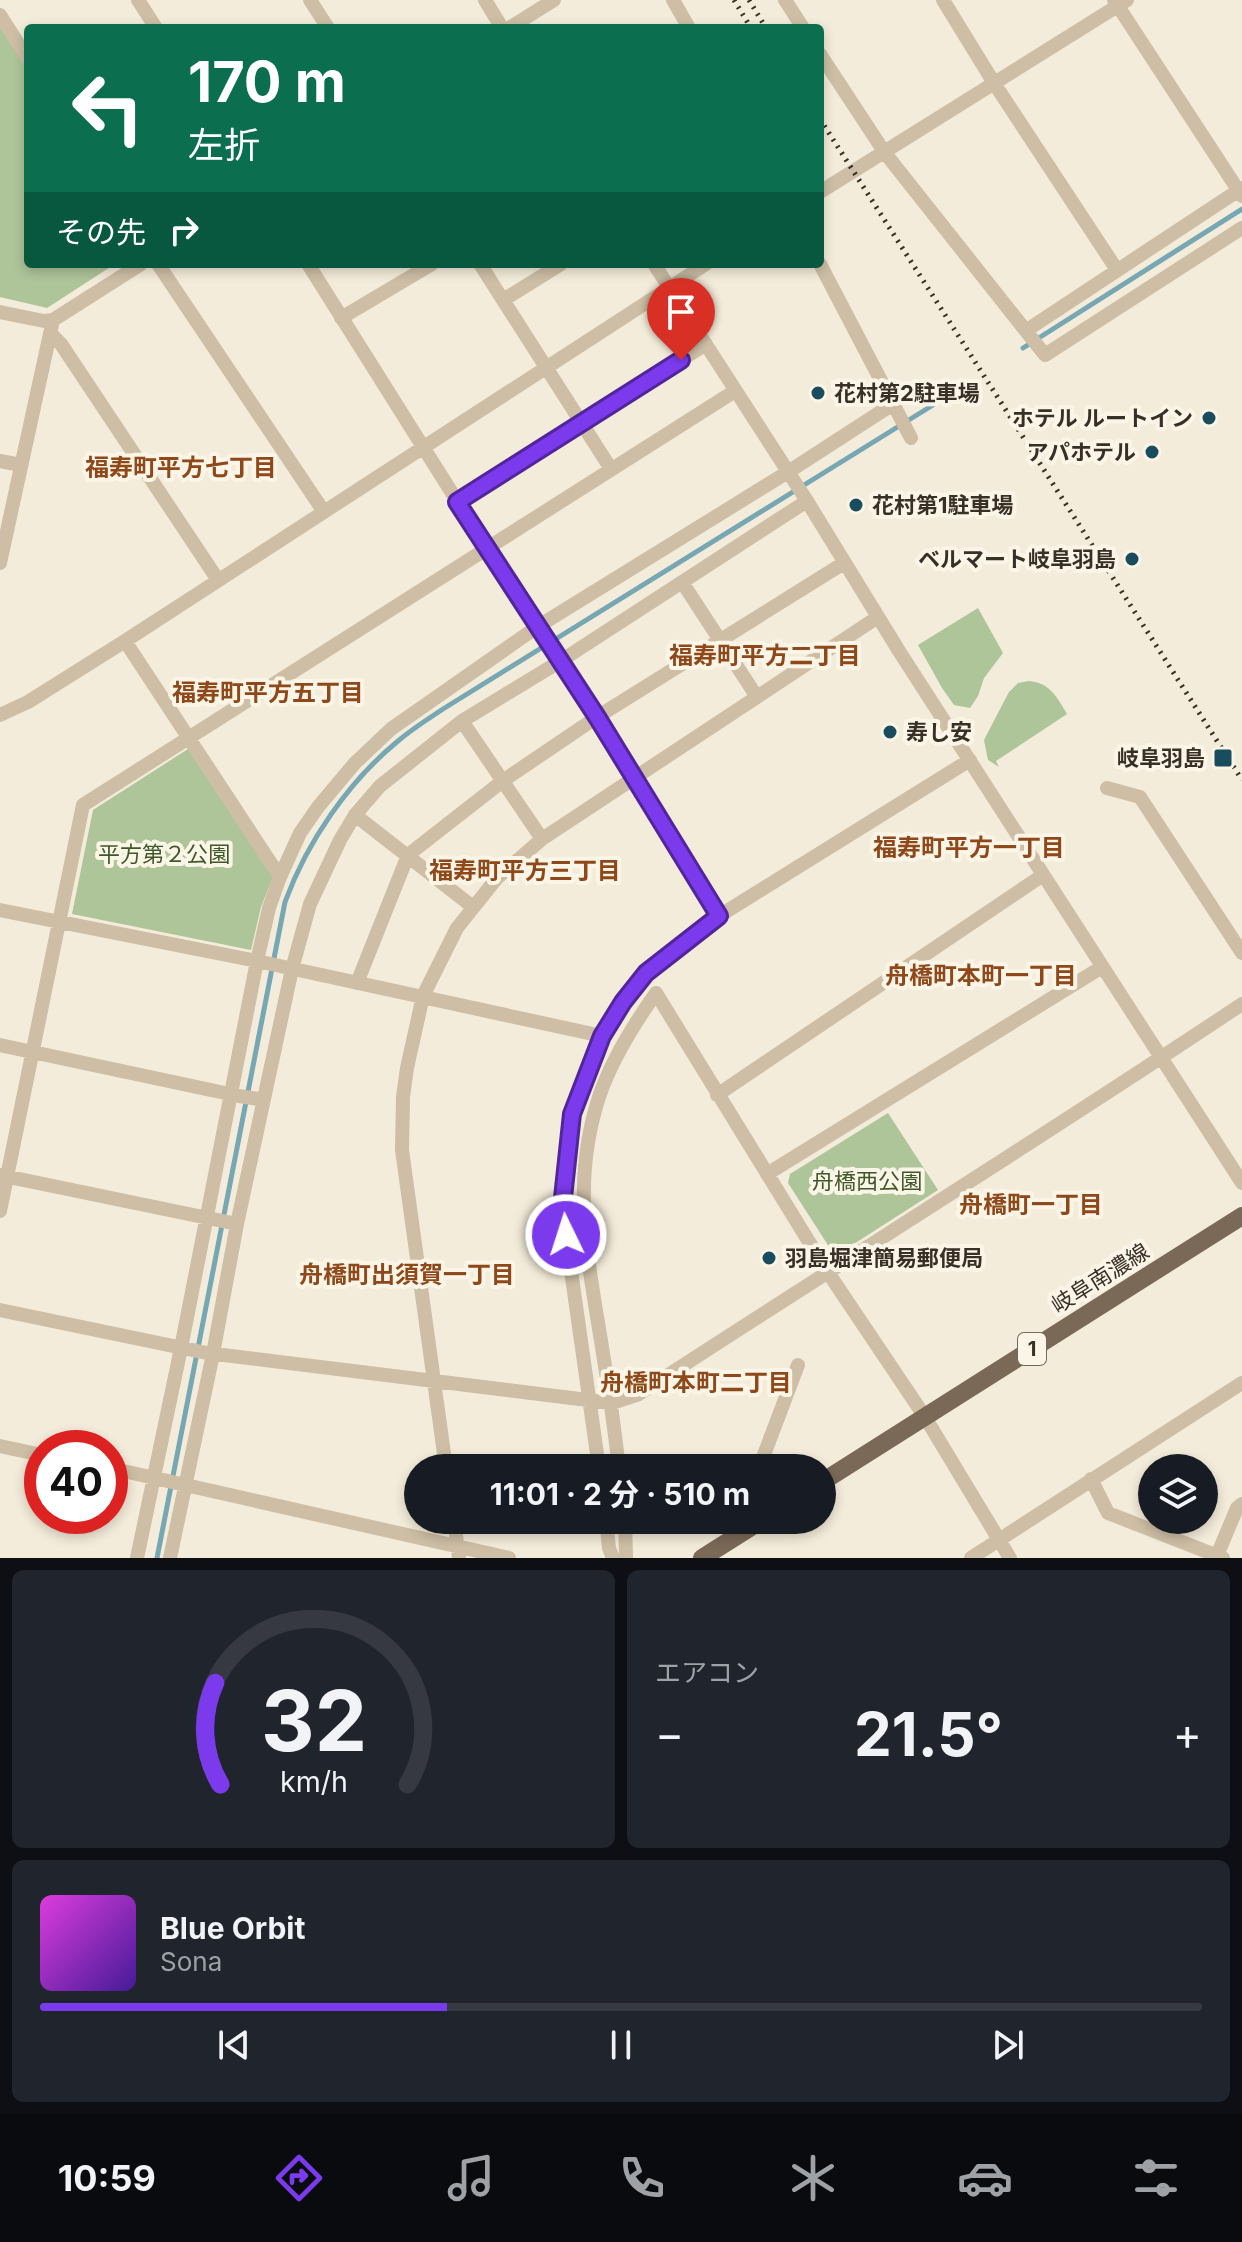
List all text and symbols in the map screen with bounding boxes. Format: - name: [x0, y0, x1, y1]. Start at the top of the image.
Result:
- text: 170 m: [188, 48, 346, 116]
- icon: left: [56, 56, 160, 160]
- text: 左折: [188, 123, 260, 167]
- icon: right: [162, 208, 206, 252]
- text: その先: [56, 214, 146, 250]
- pin: [647, 278, 715, 360]
- icon: arrive: [659, 290, 703, 334]
- place label: 花村第2駐車場: [834, 380, 980, 406]
- marker: 花村第2駐車場: [809, 384, 827, 402]
- place label: ホテル ルートイン: [1012, 405, 1193, 431]
- marker: ホテル ルートイン: [1200, 409, 1218, 427]
- place label: アパホテル: [1026, 439, 1136, 465]
- marker: アパホテル: [1143, 443, 1161, 461]
- district label: 福寿町平方七丁目: [85, 453, 277, 482]
- place label: 花村第1駐車場: [872, 492, 1014, 518]
- marker: 花村第1駐車場: [847, 496, 865, 514]
- place label: ベルマート岐阜羽島: [918, 546, 1116, 572]
- marker: ベルマート岐阜羽島: [1123, 550, 1141, 568]
- district label: 福寿町平方二丁目: [669, 641, 861, 670]
- district label: 福寿町平方五丁目: [172, 678, 364, 707]
- place label: 寿し安: [906, 719, 972, 745]
- marker: 寿し安: [881, 723, 899, 741]
- place label: 岐阜羽島: [1117, 745, 1205, 771]
- marker: 岐阜羽島: [1212, 747, 1234, 769]
- district label: 福寿町平方一丁目: [873, 833, 1065, 862]
- park label: 平方第２公園: [98, 841, 230, 867]
- district label: 福寿町平方三丁目: [429, 856, 621, 885]
- district label: 舟橋町本町一丁目: [885, 961, 1077, 990]
- park label: 舟橋西公園: [812, 1168, 922, 1194]
- district label: 舟橋町一丁目: [959, 1190, 1103, 1219]
- position arrow: [524, 1193, 608, 1277]
- street label: 岐阜南濃線: [1046, 1238, 1154, 1318]
- place label: 羽島堀津簡易郵便局: [785, 1245, 983, 1271]
- marker: 羽島堀津簡易郵便局: [760, 1249, 778, 1267]
- district label: 舟橋町出須賀一丁目: [299, 1260, 515, 1289]
- road number: 1: [1018, 1333, 1046, 1365]
- district label: 舟橋町本町二丁目: [600, 1368, 792, 1397]
- speed limit sign: 40: [24, 1430, 128, 1534]
- map controls: [1138, 1454, 1218, 1534]
- button: layers: [1138, 1454, 1218, 1534]
- text: 11:01 · 2 分 · 510 m: [490, 1476, 750, 1512]
- text: エアコン: [655, 1657, 759, 1688]
- text: 32: [260, 1670, 367, 1771]
- text: 21.5°: [854, 1698, 1003, 1770]
- text: −: [655, 1707, 684, 1761]
- text: +: [1173, 1707, 1202, 1761]
- text: km/h: [280, 1764, 347, 1799]
- text: Blue Orbit: [160, 1910, 305, 1946]
- text: Sona: [160, 1946, 222, 1977]
- icon: previous: [212, 2023, 256, 2067]
- icon: pause: [599, 2023, 643, 2067]
- icon: next: [986, 2023, 1030, 2067]
- icon: directions: [271, 2150, 327, 2206]
- icon: music: [443, 2150, 499, 2206]
- icon: phone: [614, 2150, 670, 2206]
- icon: climate: [785, 2150, 841, 2206]
- icon: car: [957, 2150, 1013, 2206]
- icon: filters: [1128, 2150, 1184, 2206]
- text: 10:59: [58, 2156, 156, 2200]

